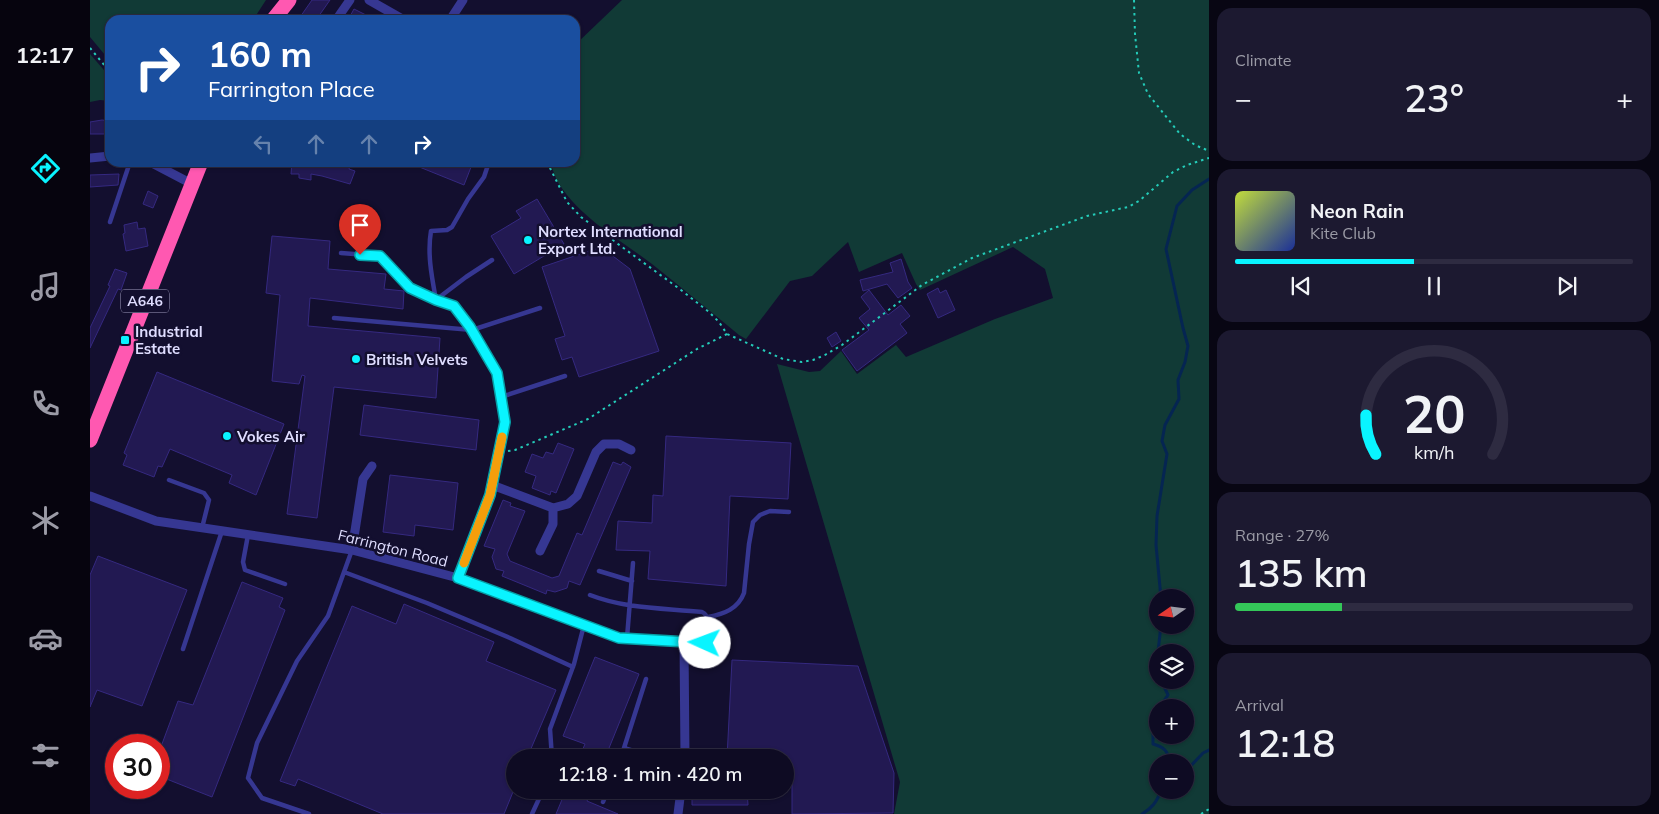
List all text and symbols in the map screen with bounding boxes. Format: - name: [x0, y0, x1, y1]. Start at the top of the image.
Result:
- text: 160 m: [208, 32, 312, 76]
- icon: right: [125, 35, 190, 100]
- text: 12:17: [16, 41, 74, 69]
- text: Climate: [1235, 50, 1291, 70]
- text: 23°: [1404, 74, 1464, 122]
- text: Farrington Place: [208, 75, 375, 103]
- text: −: [1235, 81, 1252, 116]
- text: +: [1616, 81, 1633, 116]
- icon: left: [249, 130, 277, 158]
- icon: ahead: [302, 130, 330, 158]
- icon: ahead: [355, 130, 383, 158]
- icon: right: [408, 130, 436, 158]
- icon: directions: [28, 151, 63, 186]
- text: Neon Rain: [1310, 199, 1404, 223]
- pin: [339, 204, 381, 255]
- icon: arrive: [346, 211, 374, 239]
- place label: Nortex International Export Ltd.: [538, 222, 683, 258]
- text: Kite Club: [1310, 223, 1376, 243]
- marker: Nortex International Export Ltd.: [522, 234, 534, 246]
- icon: music: [28, 269, 63, 304]
- icon: previous: [1287, 272, 1315, 300]
- icon: pause: [1420, 272, 1448, 300]
- icon: next: [1553, 272, 1581, 300]
- road number: A646: [121, 290, 169, 312]
- place label: Industrial Estate: [135, 322, 203, 358]
- marker: Industrial Estate: [119, 334, 131, 346]
- place label: British Velvets: [366, 350, 468, 369]
- marker: British Velvets: [350, 353, 362, 365]
- text: 20: [1403, 381, 1465, 446]
- icon: phone: [28, 386, 63, 421]
- place label: Vokes Air: [236, 427, 305, 446]
- marker: Vokes Air: [221, 430, 233, 442]
- text: km/h: [1414, 441, 1454, 463]
- icon: climate: [28, 503, 63, 538]
- street label: Farrington Road: [336, 525, 450, 571]
- text: Range · 27%: [1235, 525, 1330, 545]
- text: 135 km: [1235, 549, 1368, 597]
- north arrow: [1149, 589, 1194, 634]
- map controls: [1149, 589, 1194, 799]
- position arrow: [678, 616, 730, 668]
- icon: car: [28, 621, 63, 656]
- button: layers: [1149, 644, 1194, 689]
- text: Arrival: [1235, 695, 1284, 715]
- button: +: [1149, 699, 1194, 744]
- text: 12:18: [1235, 719, 1335, 767]
- speed limit sign: 30: [105, 734, 170, 799]
- icon: filters: [28, 738, 63, 773]
- button: −: [1149, 754, 1194, 799]
- text: 12:18 · 1 min · 420 m: [557, 762, 743, 786]

